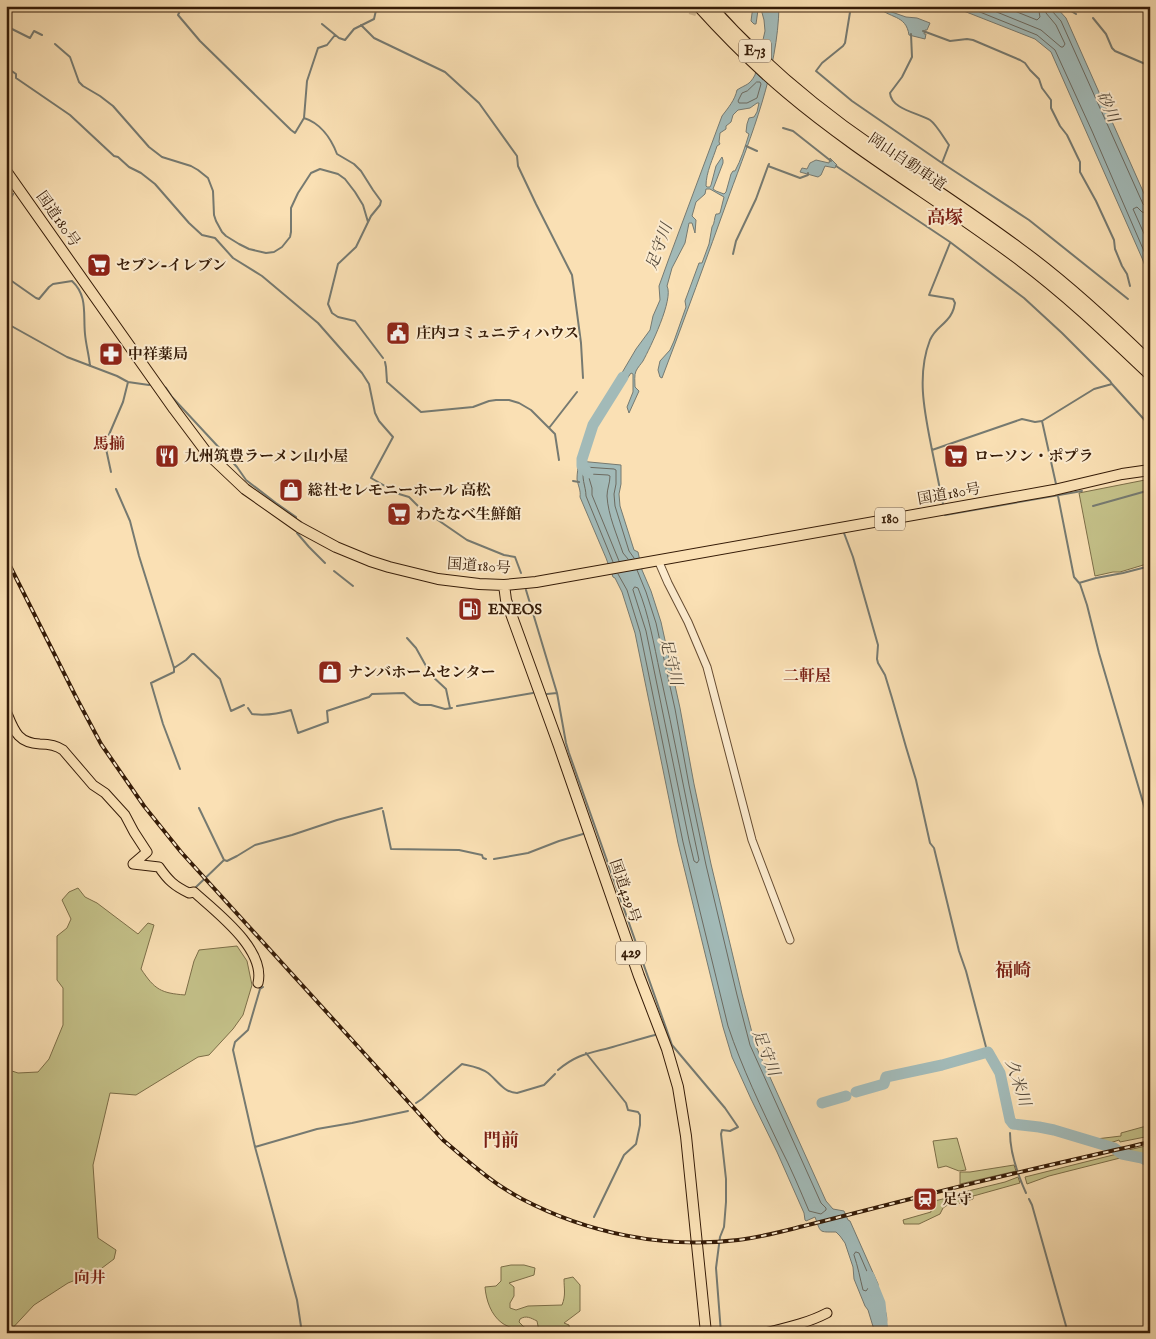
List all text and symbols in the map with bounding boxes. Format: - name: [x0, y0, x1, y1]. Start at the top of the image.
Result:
- road number: E73: [739, 40, 771, 62]
- water label: 砂川: [1091, 88, 1123, 128]
- street label: 岡山自動車道: [864, 129, 950, 195]
- street label: 国道180号: [32, 187, 84, 251]
- district label: 高塚: [927, 207, 963, 230]
- water label: 足守川: [642, 219, 678, 273]
- supermarket icon: セブン-イレブン: [86, 252, 112, 278]
- place label: セブン-イレブン: [116, 256, 227, 275]
- public building icon: 庄内コミュニティハウス: [385, 320, 411, 346]
- place label: 庄内コミュニティハウス: [416, 324, 579, 343]
- pharmacy icon: 中祥薬局: [98, 341, 124, 367]
- place label: 中祥薬局: [128, 345, 188, 364]
- district label: 馬揃: [93, 435, 125, 455]
- restaurant icon: 九州筑豊ラーメン山小屋: [154, 443, 180, 469]
- supermarket icon: ローソン・ポプラ: [943, 443, 969, 469]
- place label: 九州筑豊ラーメン山小屋: [184, 447, 348, 466]
- place label: ローソン・ポプラ: [974, 447, 1093, 466]
- shop icon: 総社セレモニーホール 高松: [278, 477, 304, 503]
- street label: 国道180号: [916, 479, 982, 509]
- place label: 総社セレモニーホール 高松: [308, 481, 491, 500]
- supermarket icon: わたなべ生鮮館: [386, 501, 412, 527]
- place label: わたなべ生鮮館: [416, 505, 521, 524]
- road number: 180: [875, 508, 905, 530]
- street label: 国道180号: [446, 554, 512, 578]
- fuel station icon: ENEOS: [457, 596, 483, 622]
- place label: ENEOS: [488, 600, 542, 619]
- water label: 足守川: [654, 636, 686, 690]
- shop icon: ナンバホームセンター: [317, 659, 343, 685]
- place label: ナンバホームセンター: [348, 663, 496, 682]
- district label: 二軒屋: [783, 667, 831, 687]
- street label: 国道429号: [605, 857, 645, 925]
- road number: 429: [616, 941, 646, 964]
- district label: 福崎: [995, 960, 1031, 983]
- water label: 足守川: [747, 1027, 784, 1081]
- water label: 久米川: [1000, 1057, 1035, 1111]
- district label: 門前: [483, 1130, 519, 1153]
- station icon: 足守: [912, 1186, 938, 1212]
- place label: 足守: [942, 1190, 972, 1209]
- district label: 向井: [74, 1269, 106, 1289]

